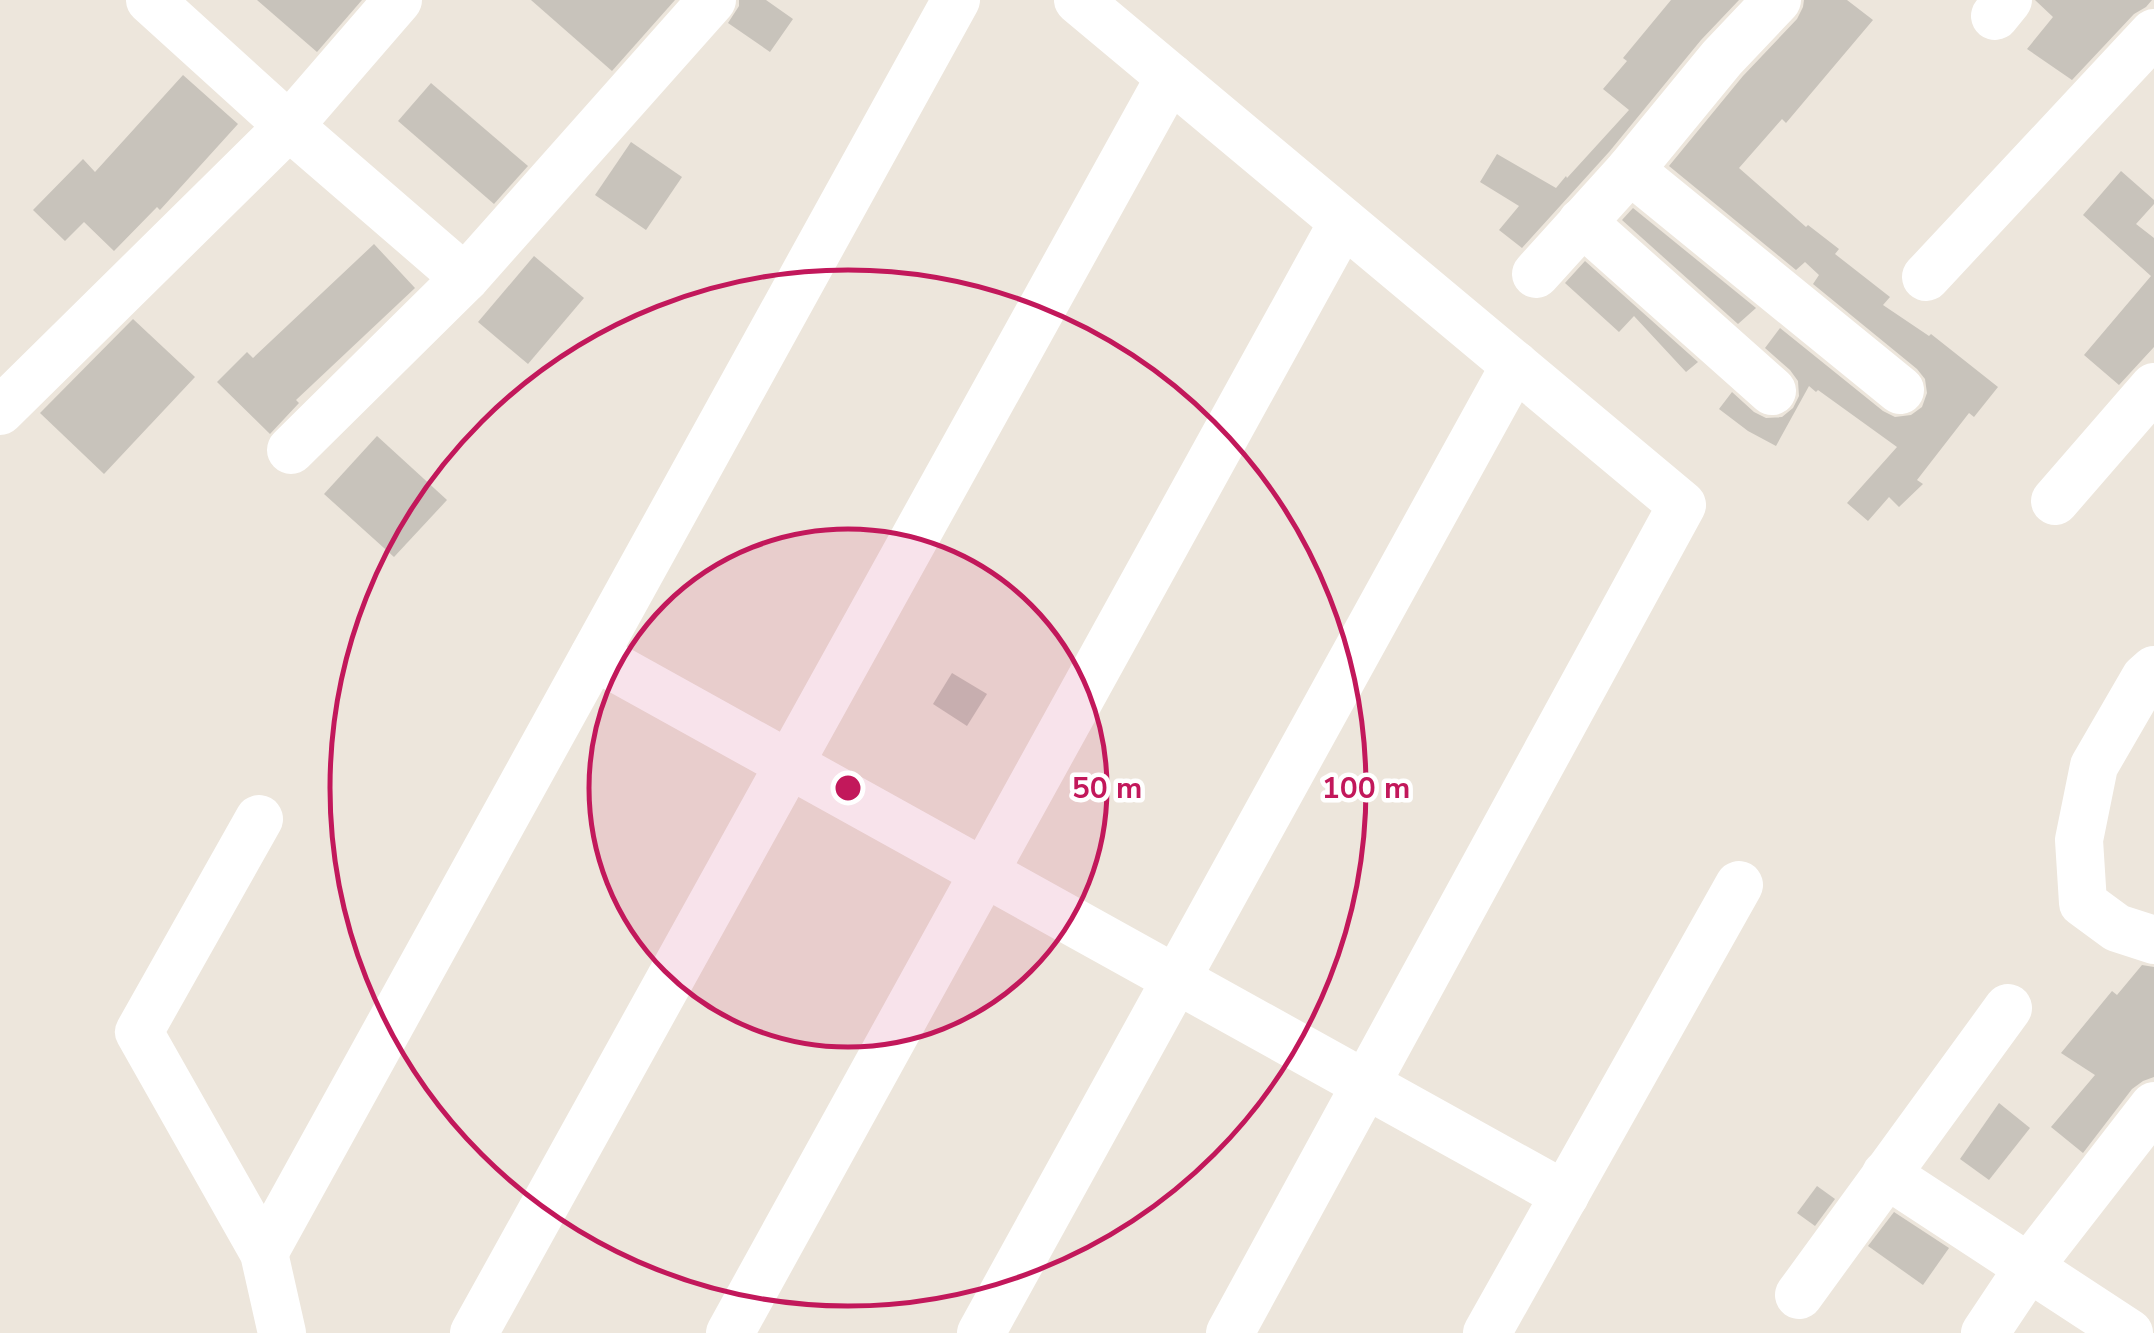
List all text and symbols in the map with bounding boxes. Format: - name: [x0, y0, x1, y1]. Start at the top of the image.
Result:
- text: 50 m: [1072, 768, 1142, 809]
- text: 100 m: [1322, 768, 1410, 809]
- centre of rings: [830, 770, 866, 806]

